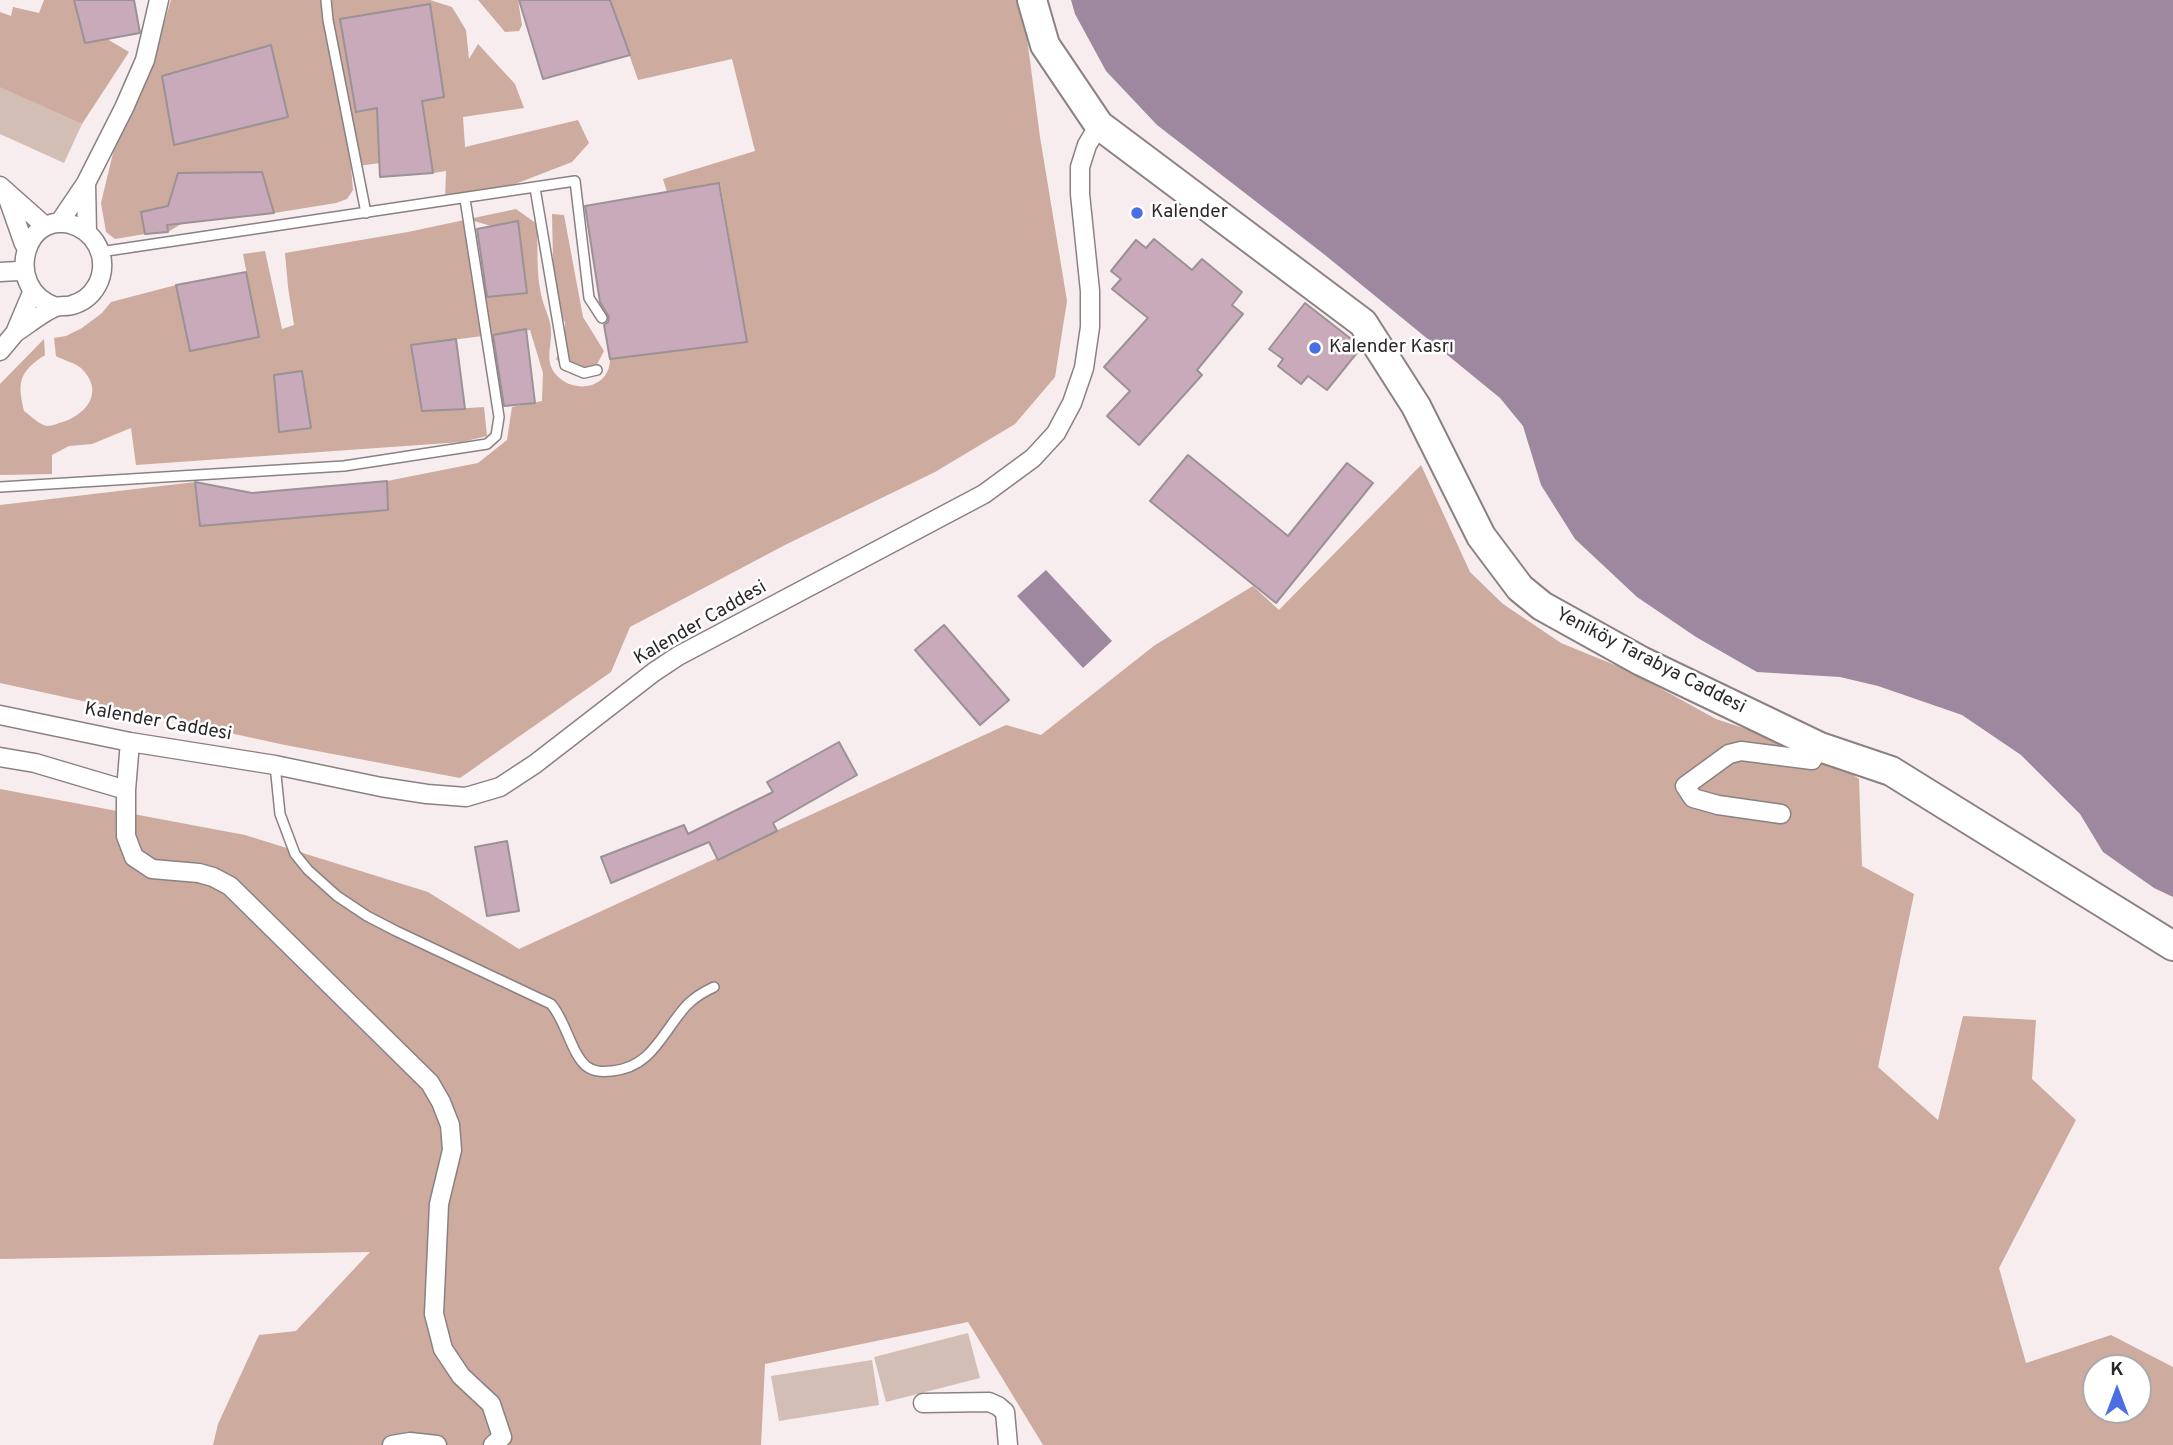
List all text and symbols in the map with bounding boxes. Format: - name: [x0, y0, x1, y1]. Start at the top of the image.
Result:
- place label: Kalender: [1151, 202, 1228, 224]
- marker: Kalender: [1129, 205, 1145, 221]
- place label: Kalender Kasrı: [1329, 337, 1454, 359]
- marker: Kalender Kasrı: [1307, 340, 1323, 356]
- street label: Kalender Caddesi: [631, 577, 771, 671]
- street label: Yeniköy Tarabya Caddesi: [1551, 604, 1749, 720]
- street label: Kalender Caddesi: [83, 699, 233, 747]
- north arrow: [2082, 1354, 2152, 1424]
- text: K: [2110, 1358, 2124, 1382]

